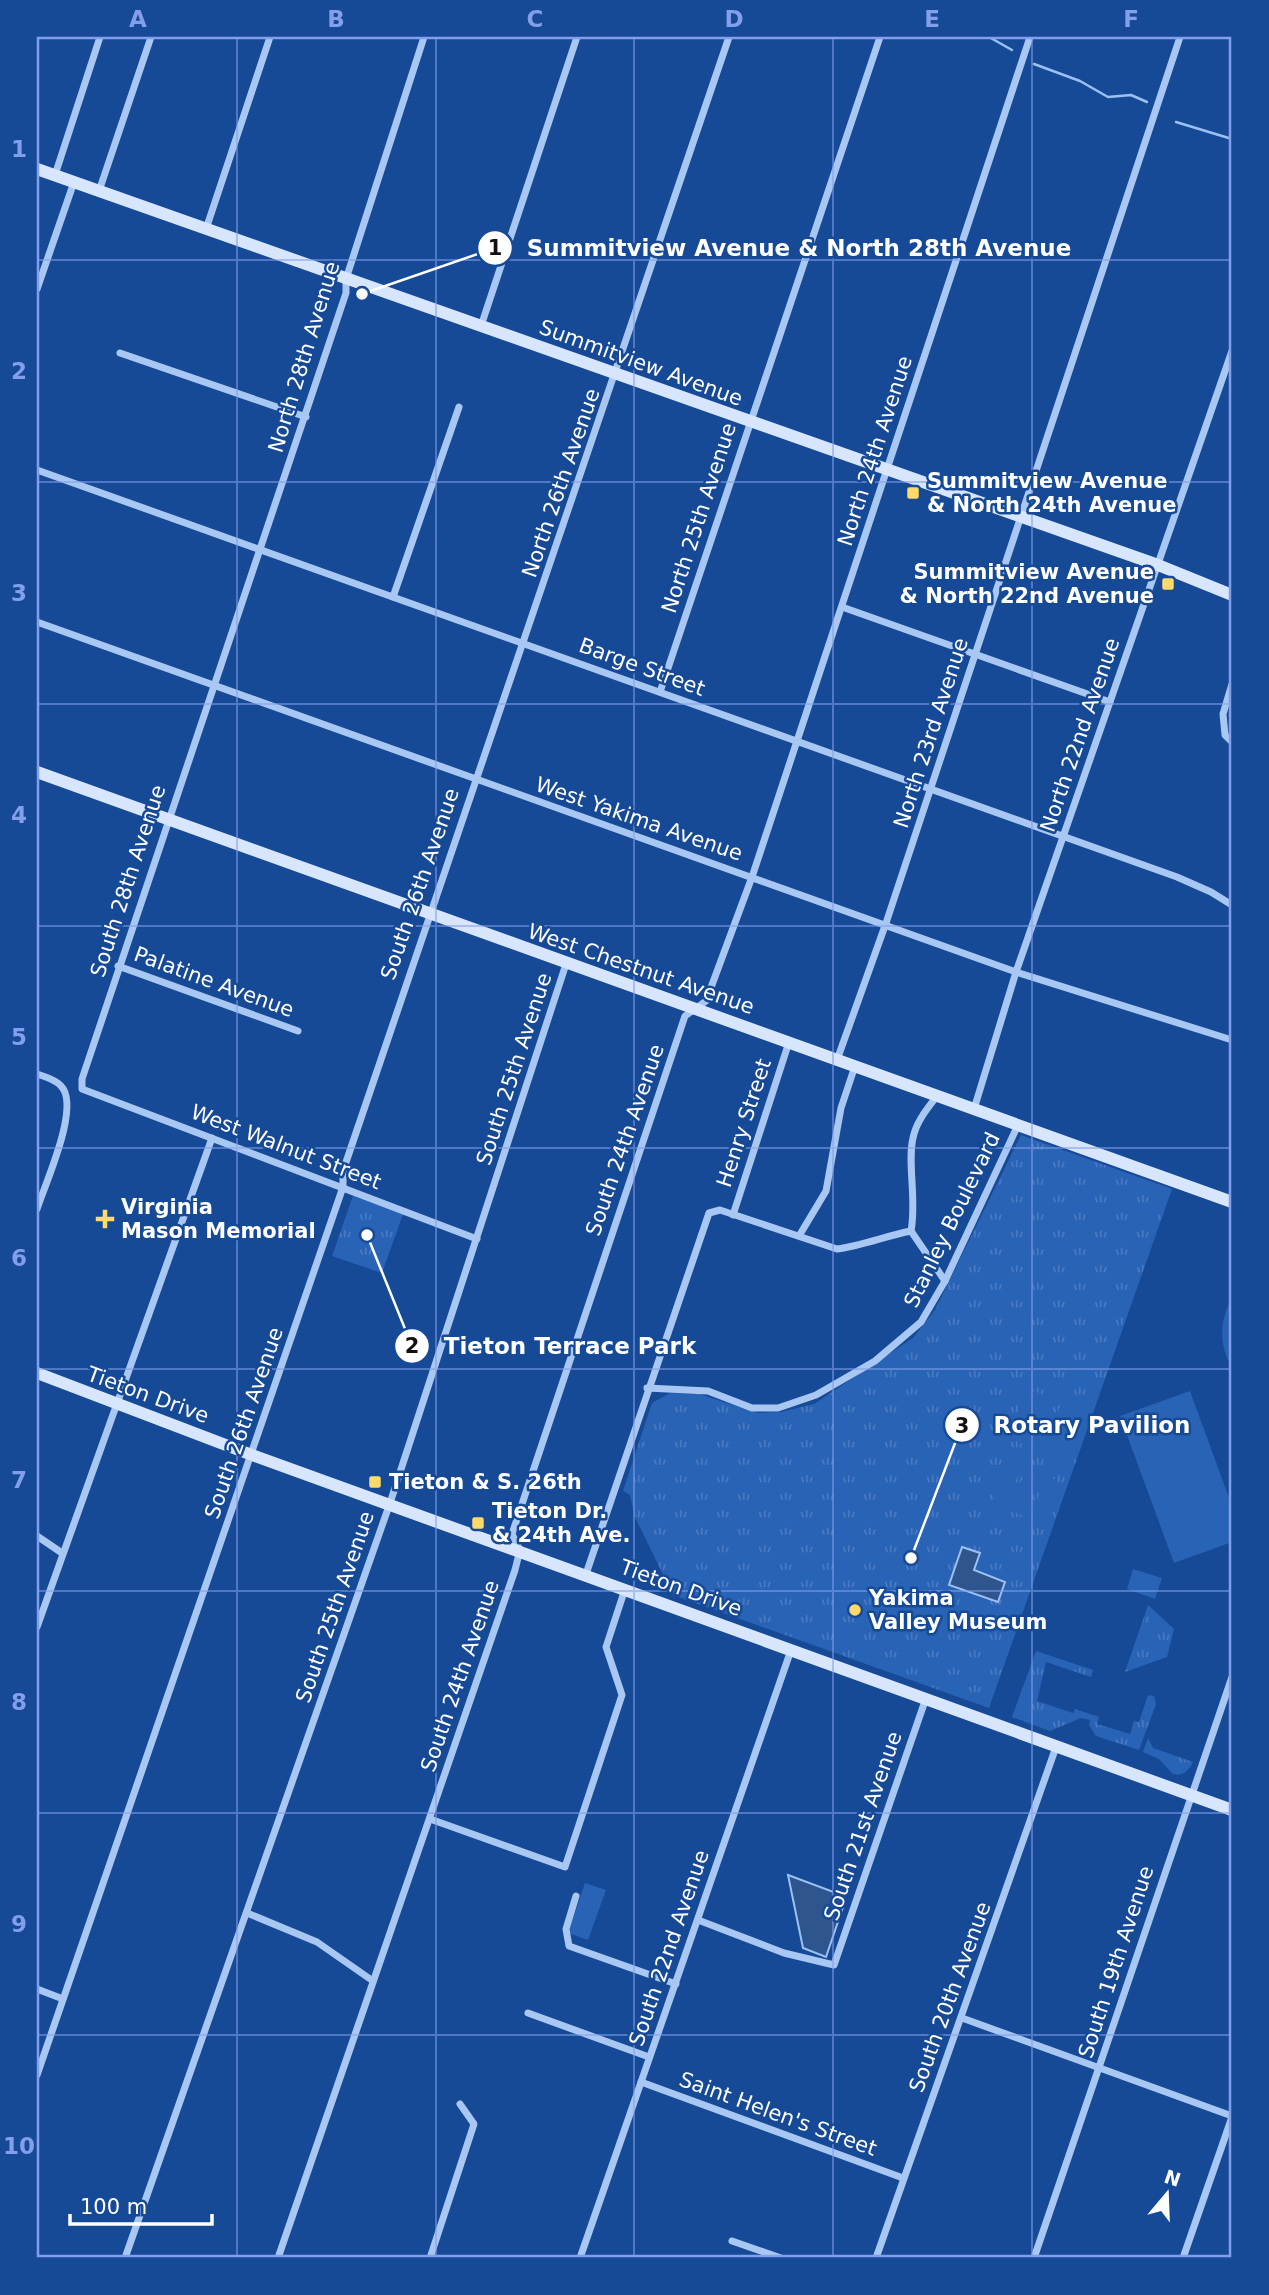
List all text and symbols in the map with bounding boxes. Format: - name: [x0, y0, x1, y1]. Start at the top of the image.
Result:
- text: A: [129, 6, 147, 32]
- text: B: [327, 6, 345, 32]
- text: C: [527, 6, 543, 32]
- text: D: [724, 6, 744, 32]
- text: E: [924, 6, 940, 32]
- text: F: [1123, 6, 1139, 32]
- text: 1: [11, 136, 27, 162]
- callout: Summitview Avenue & North 28th Avenue: [477, 226, 1085, 270]
- text: Summitview Avenue & North 28th Avenue: [527, 235, 1071, 261]
- text: 1: [488, 236, 502, 260]
- street label: North 28th Avenue: [264, 259, 344, 455]
- street label: Summitview Avenue: [536, 315, 746, 411]
- street label: North 24th Avenue: [833, 353, 917, 549]
- text: 2: [11, 358, 27, 384]
- street label: North 26th Avenue: [517, 385, 605, 581]
- street label: North 25th Avenue: [657, 420, 741, 616]
- place label: Summitview Avenue & North 24th Avenue: [927, 469, 1176, 517]
- marker: Summitview Avenue & North 24th Avenue: [905, 485, 921, 501]
- place label: Summitview Avenue & North 22nd Avenue: [900, 560, 1154, 608]
- marker: Summitview Avenue & North 22nd Avenue: [1160, 576, 1176, 592]
- text: 3: [11, 580, 27, 606]
- street label: Barge Street: [576, 633, 708, 701]
- street label: North 23rd Avenue: [889, 635, 973, 831]
- street label: North 22nd Avenue: [1036, 635, 1124, 835]
- street label: West Yakima Avenue: [532, 772, 746, 866]
- street label: South 28th Avenue: [86, 782, 170, 980]
- street label: South 26th Avenue: [376, 785, 464, 983]
- text: 4: [11, 802, 27, 828]
- street label: West Chestnut Avenue: [525, 919, 757, 1019]
- street label: Palatine Avenue: [131, 942, 297, 1022]
- street label: South 25th Avenue: [472, 970, 556, 1168]
- text: 5: [11, 1024, 27, 1050]
- street label: South 24th Avenue: [581, 1041, 669, 1239]
- street label: Henry Street: [712, 1056, 776, 1190]
- street label: West Walnut Street: [188, 1100, 384, 1194]
- street label: Stanley Boulevard: [899, 1129, 1005, 1311]
- place label: Virginia Mason Memorial: [121, 1195, 316, 1243]
- marker: Virginia Mason Memorial: [95, 1209, 115, 1229]
- text: 6: [11, 1245, 27, 1271]
- street label: South 26th Avenue: [200, 1324, 288, 1522]
- callout: Tieton Terrace Park: [395, 1324, 710, 1368]
- text: Tieton Terrace Park: [444, 1333, 697, 1359]
- text: 2: [405, 1334, 419, 1358]
- street label: Tieton Drive: [83, 1361, 212, 1428]
- callout: Rotary Pavilion: [945, 1403, 1205, 1447]
- text: Rotary Pavilion: [994, 1412, 1190, 1438]
- text: 3: [955, 1414, 969, 1438]
- text: 7: [11, 1467, 27, 1493]
- place label: Tieton & S. 26th: [389, 1470, 582, 1494]
- marker: Tieton & S. 26th: [367, 1474, 383, 1490]
- place label: Tieton Dr. & 24th Ave.: [492, 1499, 631, 1547]
- street label: South 25th Avenue: [291, 1508, 379, 1706]
- marker: Tieton Dr. & 24th Ave.: [470, 1515, 486, 1531]
- street label: Tieton Drive: [616, 1554, 745, 1621]
- street label: South 24th Avenue: [416, 1577, 504, 1775]
- place label: Yakima Valley Museum: [868, 1586, 1047, 1634]
- marker: Yakima Valley Museum: [847, 1602, 863, 1618]
- text: 8: [11, 1689, 27, 1715]
- street label: South 21st Avenue: [819, 1728, 907, 1924]
- street label: South 22nd Avenue: [624, 1847, 714, 2049]
- street label: South 19th Avenue: [1074, 1863, 1158, 2061]
- street label: South 20th Avenue: [904, 1899, 996, 2095]
- text: 9: [11, 1911, 27, 1937]
- street label: Saint Helen's Street: [676, 2067, 880, 2161]
- text: 10: [3, 2133, 35, 2159]
- north arrow: [1132, 2158, 1202, 2228]
- text: N: [1161, 2165, 1184, 2191]
- scale bar: [70, 2183, 212, 2227]
- text: 100 m: [80, 2195, 147, 2219]

